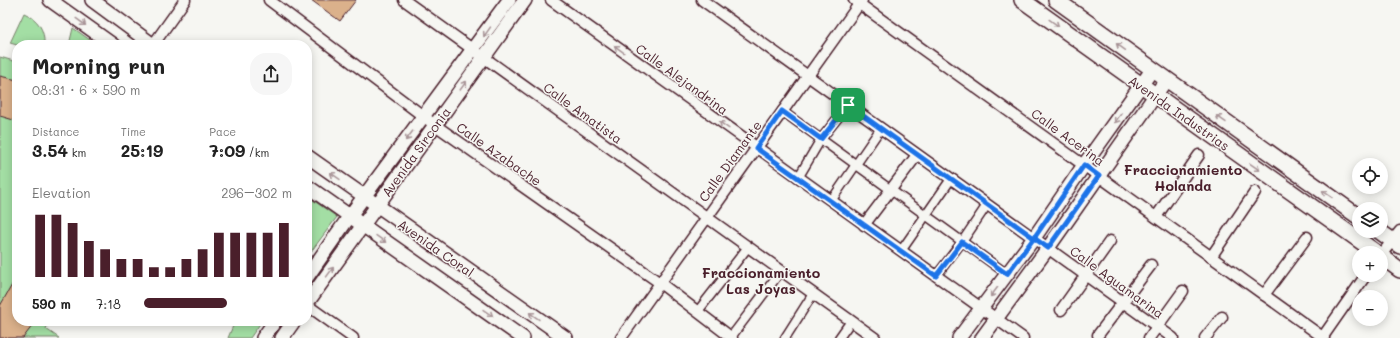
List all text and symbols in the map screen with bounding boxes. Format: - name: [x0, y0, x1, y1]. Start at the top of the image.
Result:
- one-way arrow: [76, 18, 87, 27]
- one-way arrow: [1048, 19, 1059, 27]
- one-way arrow: [483, 26, 491, 37]
- street label: Calle Alejandrina: [633, 39, 732, 118]
- one-way arrow: [1115, 43, 1126, 51]
- one-way arrow: [614, 45, 625, 53]
- text: Morning run: [32, 51, 165, 80]
- button: share: [250, 53, 292, 95]
- street label: Avenida Industrias: [1125, 71, 1233, 154]
- street label: Calle Amatista: [541, 78, 626, 147]
- text: 08:31 · 6 × 590 m: [32, 81, 140, 98]
- one-way arrow: [459, 81, 467, 92]
- pin: [831, 88, 865, 122]
- icon: arrive: [837, 94, 859, 116]
- street label: Avenida Sirconia: [377, 104, 454, 200]
- street label: Calle Acerina: [1028, 104, 1108, 169]
- one-way arrow: [1114, 112, 1122, 123]
- one-way arrow: [1216, 115, 1227, 123]
- street label: Calle Diamante: [694, 117, 765, 205]
- street label: Calle Azabache: [454, 118, 545, 189]
- one-way arrow: [719, 121, 730, 129]
- text: Distance: [32, 124, 79, 139]
- text: Time: [121, 124, 146, 139]
- text: Pace: [209, 124, 236, 139]
- one-way arrow: [405, 130, 413, 141]
- text: 3.54: [32, 139, 68, 161]
- text: 25:19: [121, 139, 163, 161]
- text: 7:09: [209, 139, 245, 161]
- text: km: [68, 145, 86, 160]
- text: /km: [245, 145, 269, 160]
- map controls: [1352, 158, 1388, 326]
- button: locate: [1352, 158, 1388, 194]
- district label: Fraccionamiento Holanda: [1124, 160, 1243, 195]
- one-way arrow: [1249, 163, 1260, 171]
- one-way arrow: [330, 172, 341, 181]
- text: Elevation: [32, 184, 90, 201]
- text: 296–302 m: [221, 184, 292, 201]
- one-way arrow: [1322, 190, 1333, 198]
- button: layers: [1352, 202, 1388, 238]
- street label: Avenida Coral: [395, 215, 478, 280]
- one-way arrow: [375, 235, 386, 243]
- street label: Calle Aguamarina: [1067, 242, 1168, 321]
- button: +: [1352, 246, 1388, 282]
- district label: Fraccionamiento Las Joyas: [702, 263, 821, 298]
- one-way arrow: [326, 266, 334, 277]
- one-way arrow: [989, 286, 998, 297]
- button: −: [1352, 290, 1388, 326]
- text: 590 m: [32, 295, 71, 312]
- text: 7:18: [96, 295, 121, 312]
- one-way arrow: [482, 309, 493, 317]
- one-way arrow: [529, 312, 540, 320]

